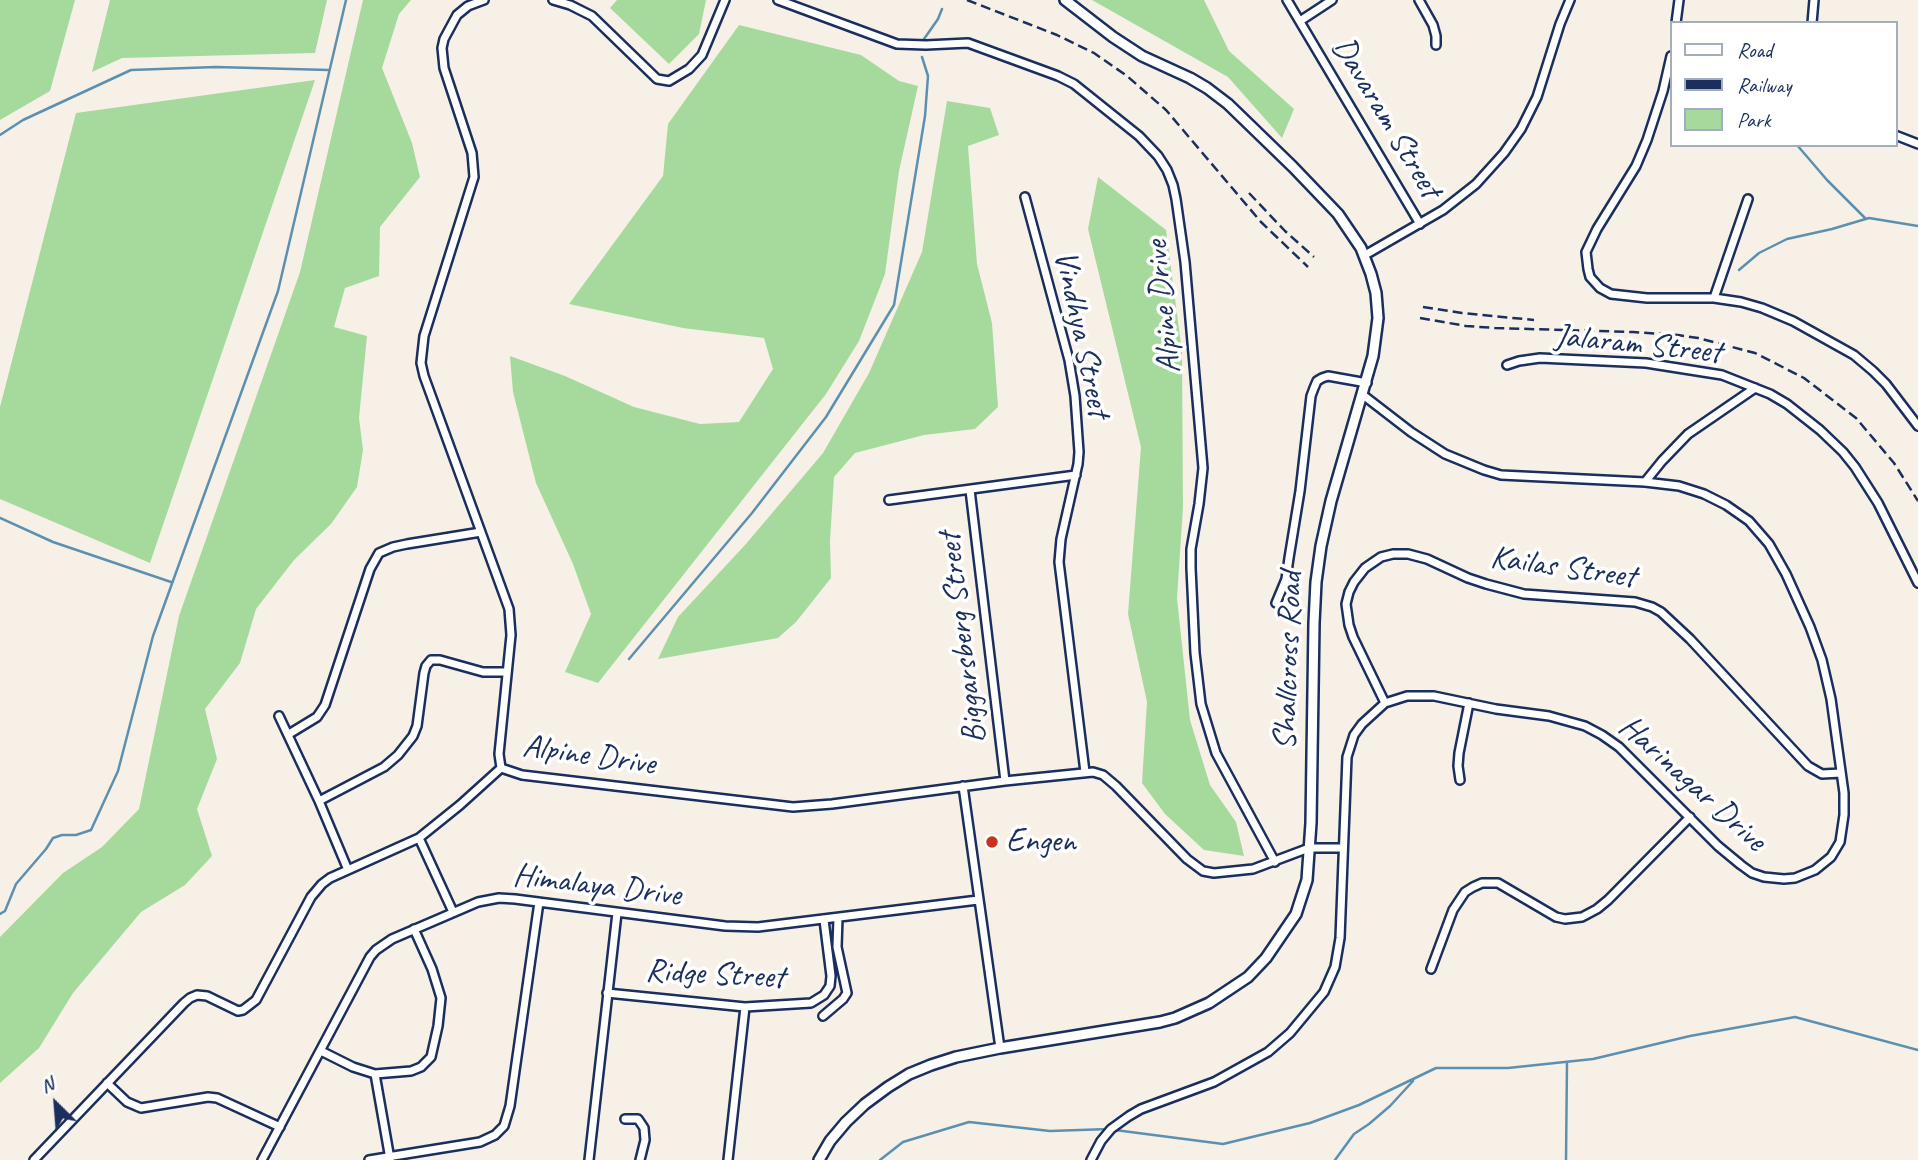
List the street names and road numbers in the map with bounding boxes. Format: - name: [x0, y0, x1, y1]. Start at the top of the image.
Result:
- street label: Davaram Street: [1322, 30, 1450, 206]
- street label: Alpine Drive: [1137, 238, 1191, 376]
- street label: Vindhya Street: [1044, 247, 1118, 421]
- street label: Jalaram Street: [1553, 317, 1723, 373]
- street label: Biggarsberg Street: [930, 530, 996, 746]
- street label: Kailas Street: [1488, 538, 1638, 598]
- street label: Shallcross Road: [1266, 571, 1312, 751]
- street label: Harinagar Drive: [1610, 707, 1774, 861]
- street label: Alpine Drive: [520, 727, 658, 785]
- street label: Himalaya Drive: [511, 856, 683, 916]
- street label: Ridge Street: [644, 952, 786, 998]

